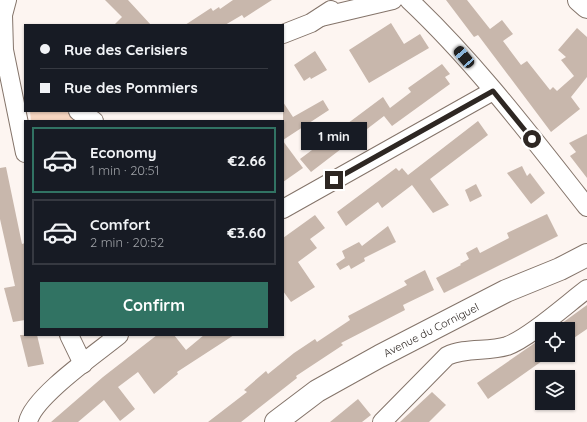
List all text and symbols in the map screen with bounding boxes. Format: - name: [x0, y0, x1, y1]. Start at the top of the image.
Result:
- text: Rue des Cerisiers: [64, 40, 187, 59]
- car: [452, 44, 476, 70]
- text: Rue des Pommiers: [64, 78, 198, 97]
- callout: 1 min: [301, 122, 367, 150]
- text: 1 min: [318, 128, 350, 144]
- route start: [523, 130, 541, 148]
- icon: car: [42, 142, 78, 178]
- text: Economy: [90, 143, 157, 162]
- text: €2.66: [228, 151, 266, 170]
- text: 1 min · 20:51: [90, 162, 159, 178]
- route end: [325, 171, 343, 189]
- icon: car: [42, 214, 78, 250]
- text: Comfort: [90, 215, 151, 234]
- text: €3.60: [227, 223, 266, 242]
- text: 2 min · 20:52: [90, 234, 164, 250]
- button: Confirm: [40, 282, 268, 328]
- street label: Avenue du Corniguel: [381, 300, 481, 360]
- map controls: [535, 322, 575, 410]
- button: locate: [535, 322, 575, 362]
- button: layers: [535, 370, 575, 410]

